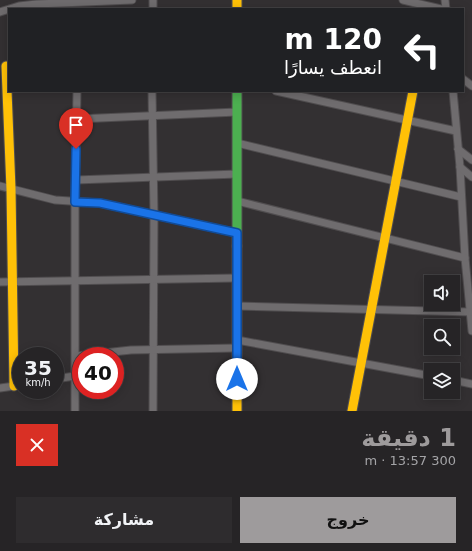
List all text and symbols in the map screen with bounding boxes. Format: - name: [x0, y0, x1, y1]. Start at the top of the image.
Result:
- text: 120 m: [285, 23, 382, 56]
- icon: left: [396, 24, 448, 76]
- text: انعطف يسارًا: [284, 57, 382, 78]
- pin: [59, 108, 93, 149]
- icon: arrive: [65, 114, 87, 136]
- map controls: [424, 275, 460, 399]
- button: sound: [424, 275, 460, 311]
- button: search: [424, 319, 460, 355]
- speed limit sign: 40: [72, 347, 124, 399]
- text: 35: [24, 356, 52, 380]
- position arrow: [216, 358, 258, 400]
- button: layers: [424, 363, 460, 399]
- text: km/h: [25, 377, 51, 388]
- button: close: [16, 424, 58, 466]
- text: 1 دقيقة: [361, 424, 456, 452]
- text: 300 m · 13:57: [365, 453, 456, 468]
- button: مشاركة: [16, 497, 232, 543]
- button: خروج: [240, 497, 456, 543]

